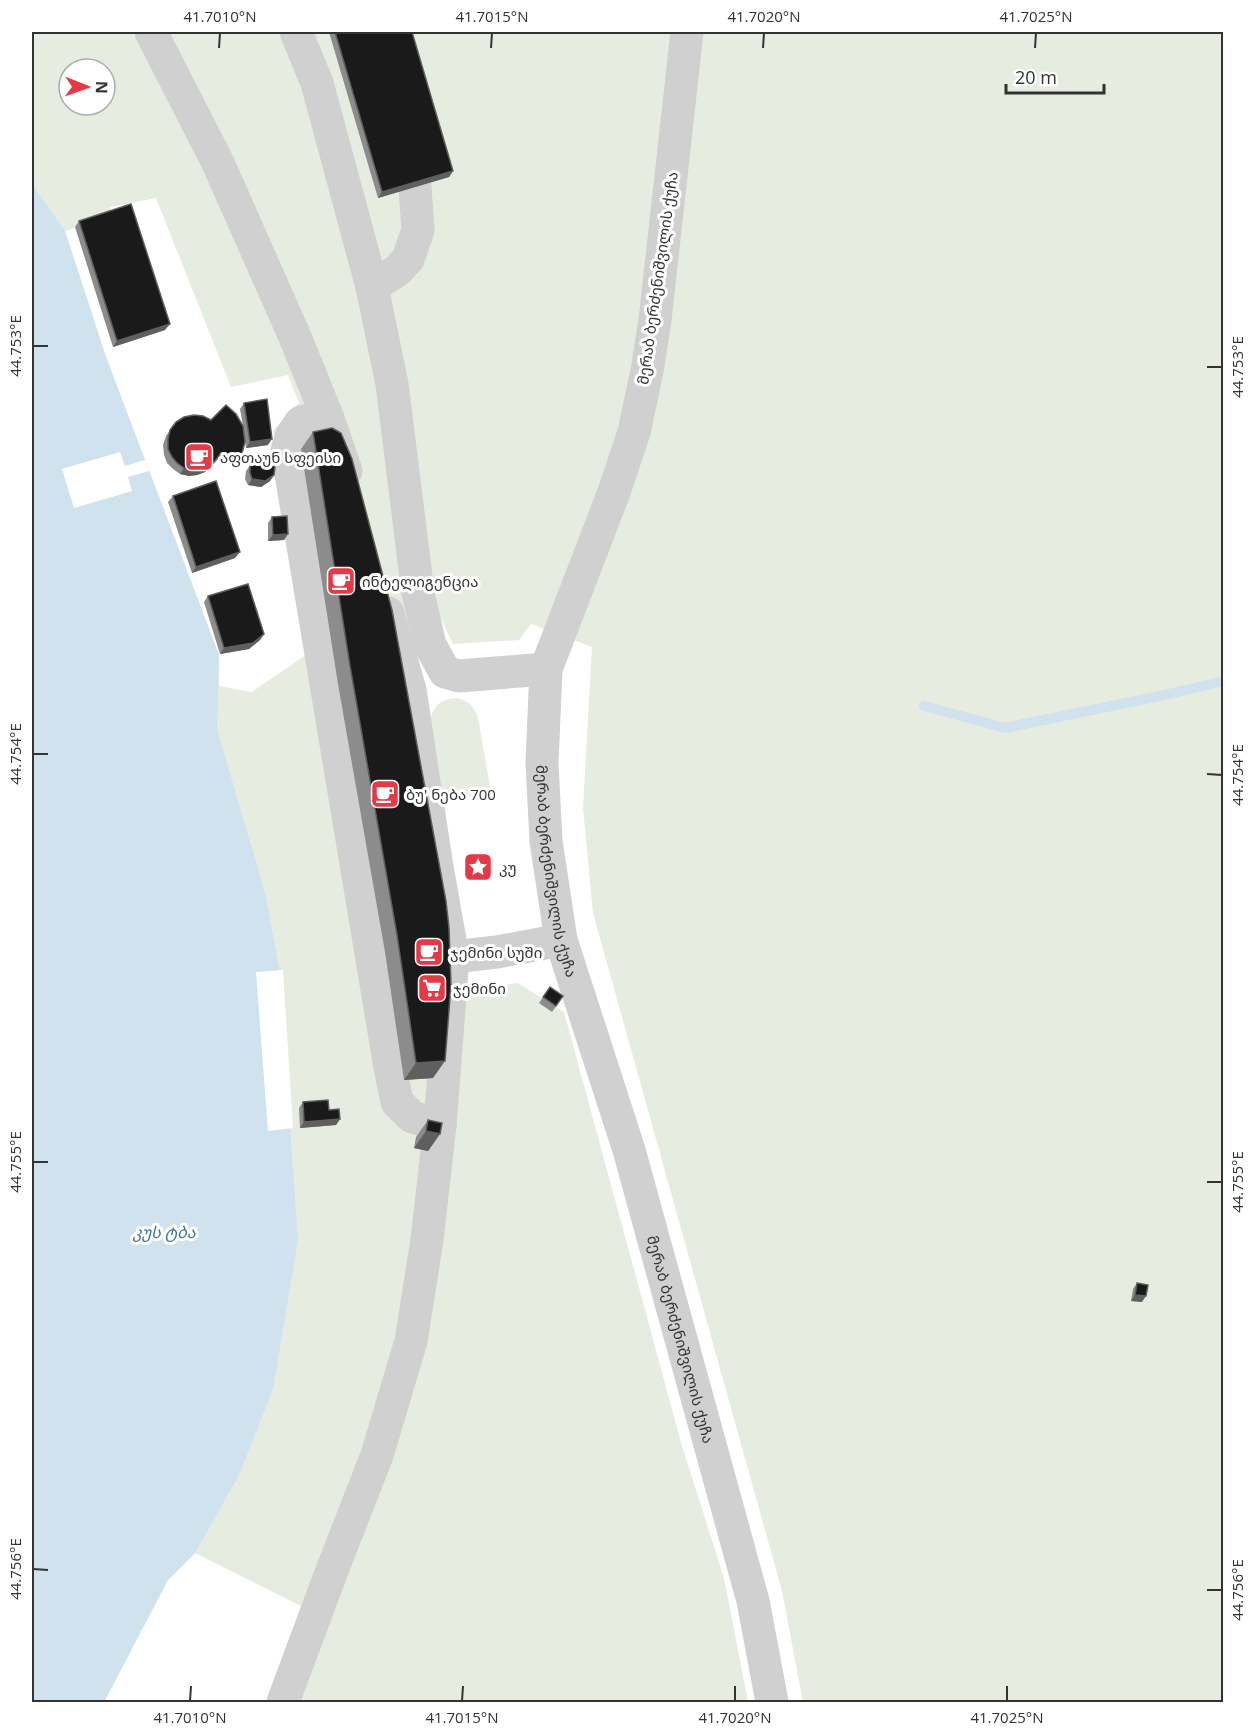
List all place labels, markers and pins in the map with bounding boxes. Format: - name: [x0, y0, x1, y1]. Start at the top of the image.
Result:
- cafe icon: აფთაუნ სფეისი: [183, 441, 215, 473]
- place label: აფთაუნ სფეისი: [220, 447, 341, 467]
- cafe icon: ინტელიგენცია: [325, 565, 357, 597]
- place label: ინტელიგენცია: [362, 571, 478, 591]
- cafe icon: ბუ' ნება 700: [369, 778, 401, 810]
- place label: ბუ' ნება 700: [406, 784, 496, 804]
- place icon: კუ: [462, 851, 494, 883]
- place label: კუ: [499, 857, 517, 877]
- cafe icon: ჯემინი სუში: [413, 936, 445, 968]
- place label: ჯემინი სუში: [450, 942, 542, 962]
- supermarket icon: ჯემინი: [416, 972, 448, 1004]
- place label: ჯემინი: [453, 978, 506, 998]

